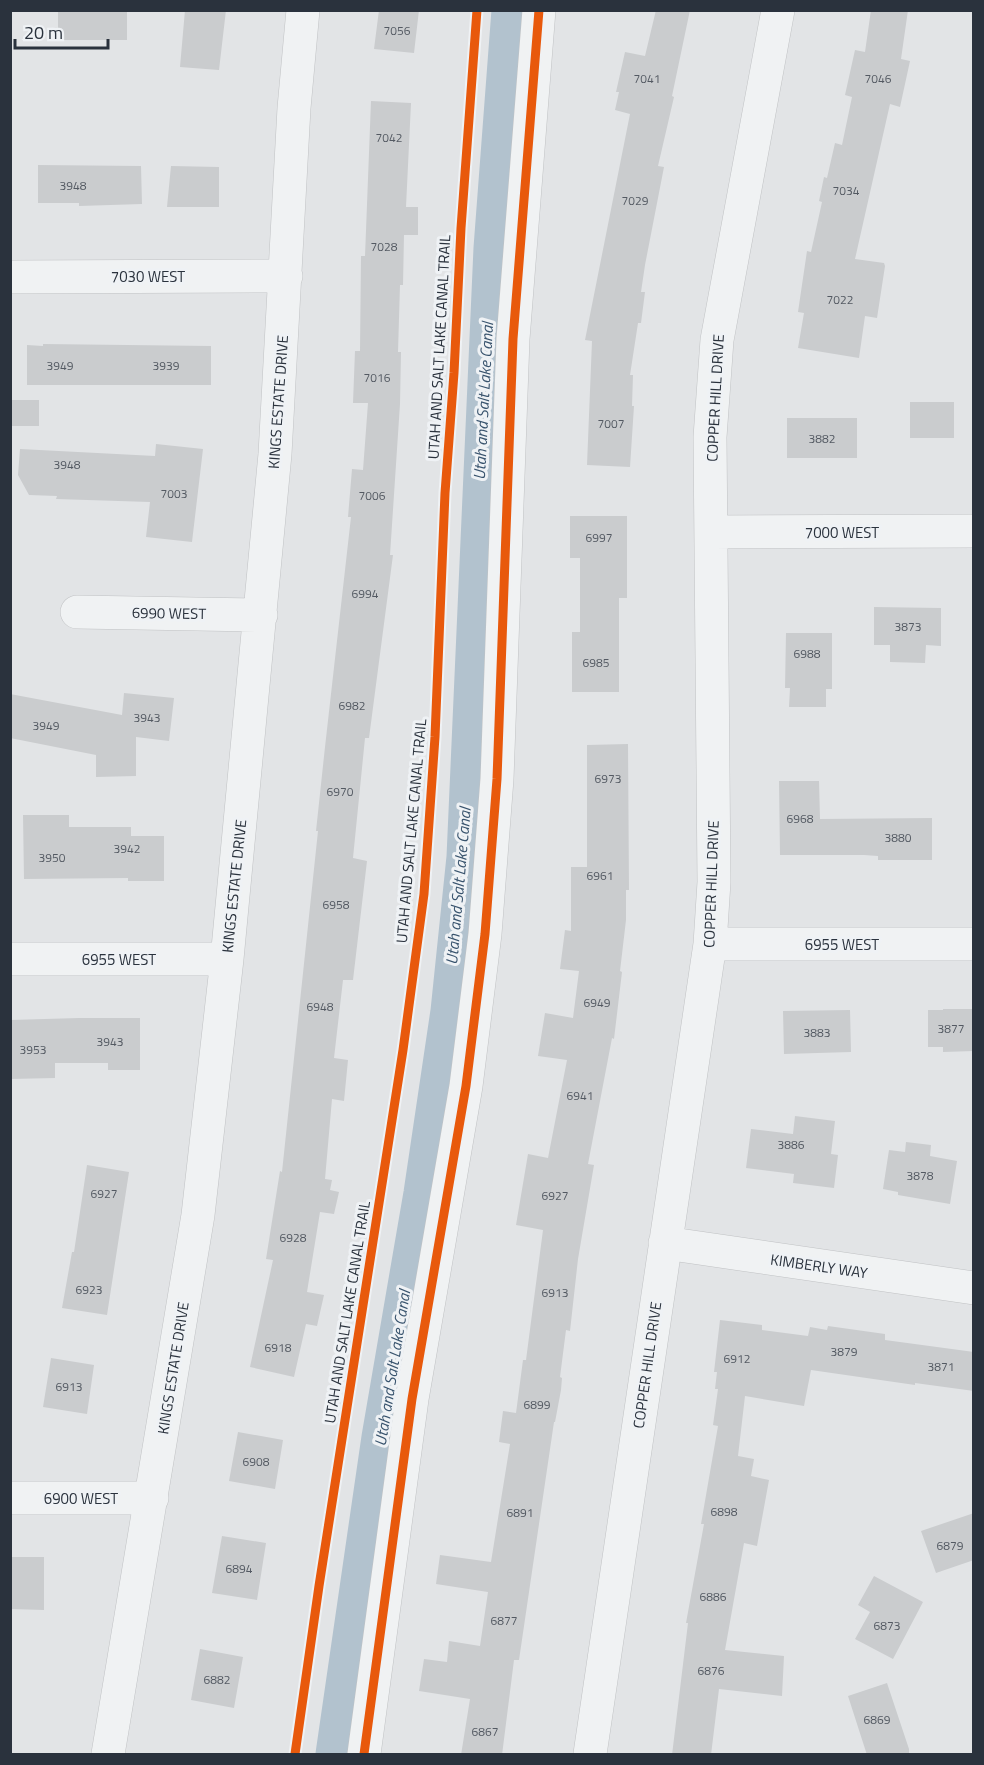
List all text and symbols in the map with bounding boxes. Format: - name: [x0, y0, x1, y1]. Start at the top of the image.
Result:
- scale bar: [15, 12, 108, 50]
- text: 20 m: [24, 19, 63, 46]
- house number: 7056: [384, 21, 411, 40]
- house number: 7041: [634, 69, 660, 88]
- house number: 7046: [865, 69, 892, 88]
- house number: 7042: [376, 128, 402, 147]
- house number: 3948: [60, 176, 87, 195]
- house number: 7034: [833, 181, 860, 200]
- house number: 7029: [622, 191, 649, 210]
- street label: UTAH AND SALT LAKE CANAL TRAIL: [422, 234, 456, 460]
- house number: 7028: [371, 237, 398, 256]
- street label: 7030 WEST: [111, 265, 185, 288]
- house number: 7022: [827, 290, 853, 309]
- water label: Utah and Salt Lake Canal: [467, 320, 499, 480]
- street label: KINGS ESTATE DRIVE: [262, 334, 294, 470]
- street label: COPPER HILL DRIVE: [700, 334, 730, 462]
- house number: 3949: [47, 356, 74, 375]
- house number: 3939: [153, 356, 180, 375]
- house number: 7016: [364, 368, 391, 387]
- house number: 7007: [598, 414, 624, 433]
- house number: 3882: [809, 429, 835, 448]
- house number: 3948: [54, 455, 81, 474]
- house number: 7003: [161, 484, 187, 503]
- house number: 7006: [359, 486, 386, 505]
- street label: 7000 WEST: [805, 521, 879, 544]
- house number: 6997: [586, 528, 612, 547]
- house number: 6994: [352, 584, 379, 603]
- street label: 6990 WEST: [132, 601, 207, 625]
- house number: 3873: [895, 617, 921, 636]
- house number: 6988: [794, 644, 821, 663]
- house number: 6985: [583, 653, 610, 672]
- house number: 6982: [339, 696, 365, 715]
- house number: 3943: [134, 708, 160, 727]
- house number: 3949: [33, 716, 60, 735]
- street label: UTAH AND SALT LAKE CANAL TRAIL: [390, 718, 432, 944]
- house number: 6973: [595, 769, 621, 788]
- house number: 6970: [327, 782, 354, 801]
- water label: Utah and Salt Lake Canal: [439, 805, 477, 966]
- house number: 6968: [787, 809, 814, 828]
- street label: KINGS ESTATE DRIVE: [216, 818, 252, 954]
- street label: COPPER HILL DRIVE: [697, 820, 725, 948]
- house number: 3880: [885, 828, 912, 847]
- house number: 3942: [114, 839, 140, 858]
- house number: 3950: [39, 848, 66, 867]
- house number: 6961: [587, 866, 613, 885]
- house number: 6958: [323, 895, 350, 914]
- street label: 6955 WEST: [805, 933, 879, 956]
- street label: 6955 WEST: [82, 948, 156, 971]
- house number: 6949: [584, 993, 611, 1012]
- house number: 6948: [307, 997, 334, 1016]
- house number: 3877: [938, 1019, 964, 1038]
- house number: 3883: [804, 1023, 830, 1042]
- house number: 3943: [97, 1032, 123, 1051]
- house number: 3953: [20, 1040, 46, 1059]
- house number: 6941: [567, 1086, 593, 1105]
- house number: 3886: [778, 1135, 805, 1154]
- house number: 3878: [907, 1166, 934, 1185]
- house number: 6927: [91, 1184, 117, 1203]
- house number: 6927: [542, 1186, 568, 1205]
- street label: UTAH AND SALT LAKE CANAL TRAIL: [318, 1199, 376, 1425]
- house number: 6928: [280, 1228, 307, 1247]
- street label: KIMBERLY WAY: [769, 1248, 869, 1284]
- house number: 6923: [76, 1280, 102, 1299]
- house number: 6913: [542, 1283, 568, 1302]
- water label: Utah and Salt Lake Canal: [368, 1287, 416, 1448]
- street label: KINGS ESTATE DRIVE: [151, 1300, 195, 1436]
- street label: COPPER HILL DRIVE: [627, 1300, 667, 1430]
- house number: 6918: [265, 1338, 292, 1357]
- house number: 3879: [831, 1342, 858, 1361]
- house number: 6912: [724, 1349, 750, 1368]
- house number: 3871: [928, 1357, 954, 1376]
- house number: 6913: [56, 1377, 82, 1396]
- house number: 6899: [524, 1395, 551, 1414]
- house number: 6908: [243, 1452, 270, 1471]
- street label: 6900 WEST: [44, 1487, 118, 1510]
- house number: 6898: [711, 1502, 738, 1521]
- house number: 6891: [507, 1503, 533, 1522]
- house number: 6879: [937, 1536, 964, 1555]
- house number: 6894: [226, 1559, 253, 1578]
- house number: 6886: [700, 1587, 727, 1606]
- house number: 6877: [491, 1611, 517, 1630]
- house number: 6873: [874, 1616, 900, 1635]
- house number: 6876: [698, 1661, 725, 1680]
- house number: 6882: [204, 1670, 230, 1689]
- house number: 6869: [864, 1710, 891, 1729]
- house number: 6867: [472, 1722, 498, 1741]

